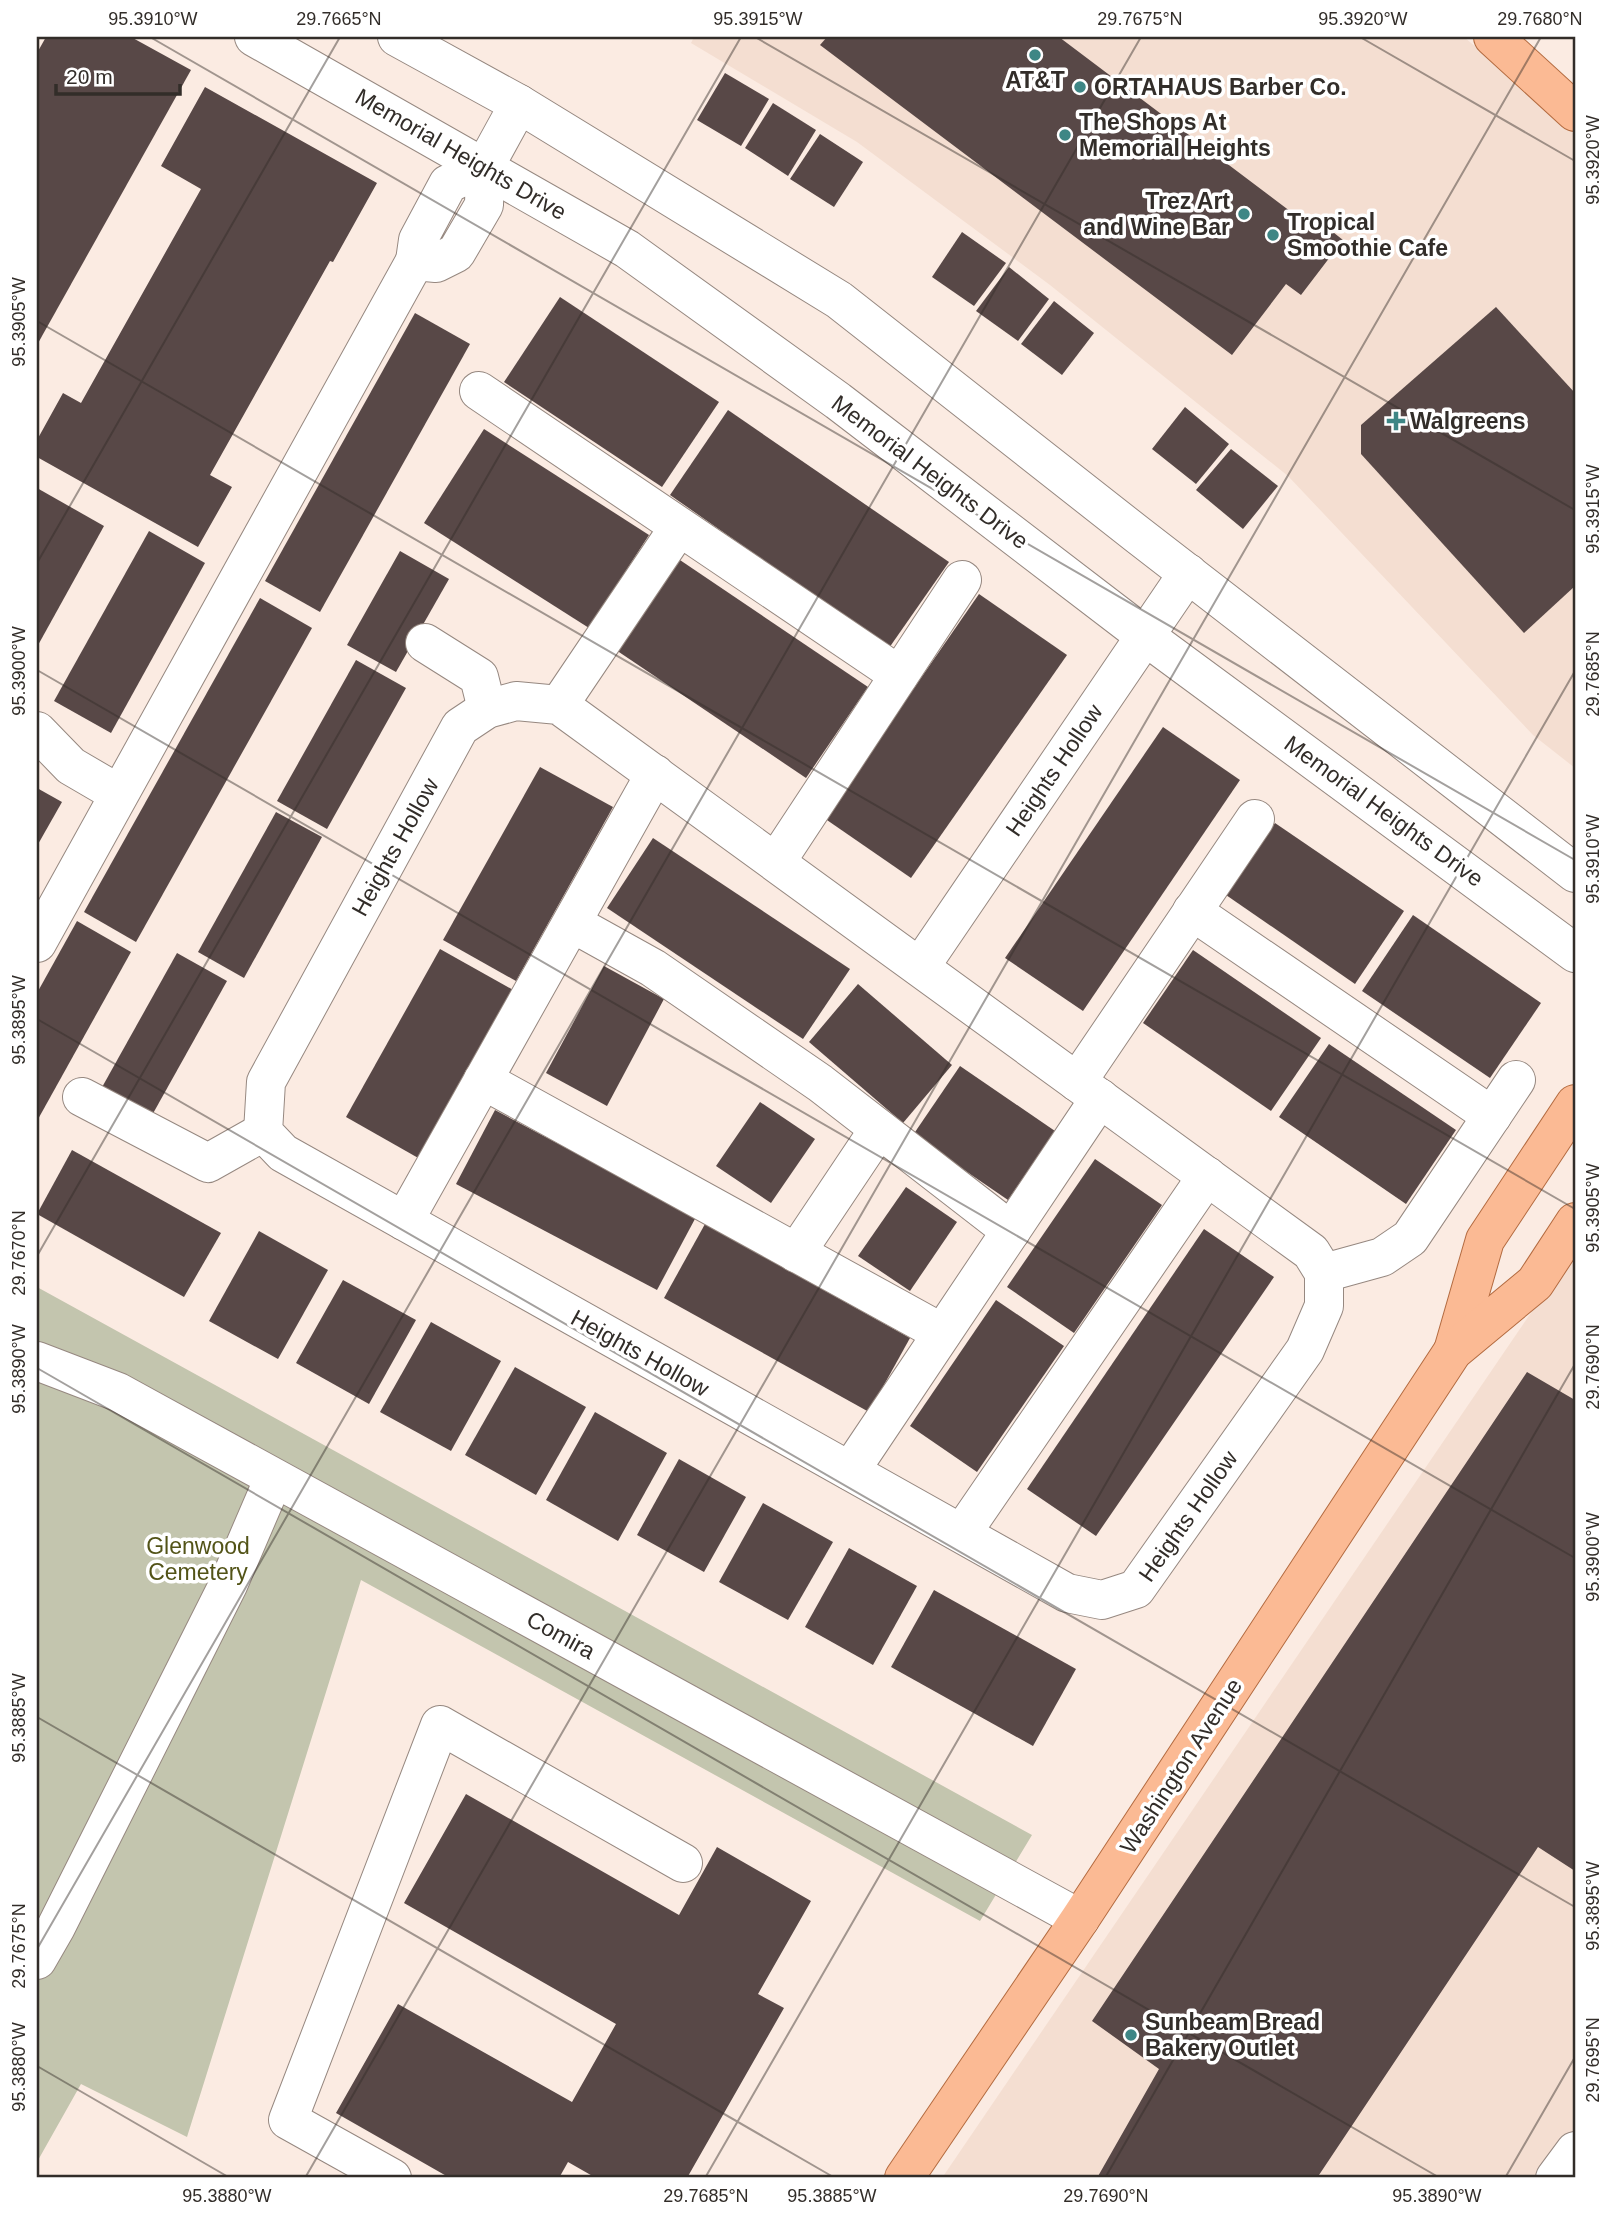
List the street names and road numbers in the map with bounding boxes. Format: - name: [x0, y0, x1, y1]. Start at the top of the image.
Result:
- street label: Memorial Heights Drive: [351, 83, 571, 225]
- street label: Memorial Heights Drive: [827, 390, 1033, 554]
- street label: Heights Hollow: [1000, 699, 1108, 841]
- street label: Memorial Heights Drive: [1280, 730, 1488, 892]
- street label: Heights Hollow: [346, 773, 444, 920]
- street label: Heights Hollow: [567, 1304, 714, 1402]
- street label: Heights Hollow: [1133, 1445, 1243, 1586]
- street label: Comira: [522, 1606, 600, 1664]
- street label: Washington Avenue: [1115, 1674, 1247, 1858]

